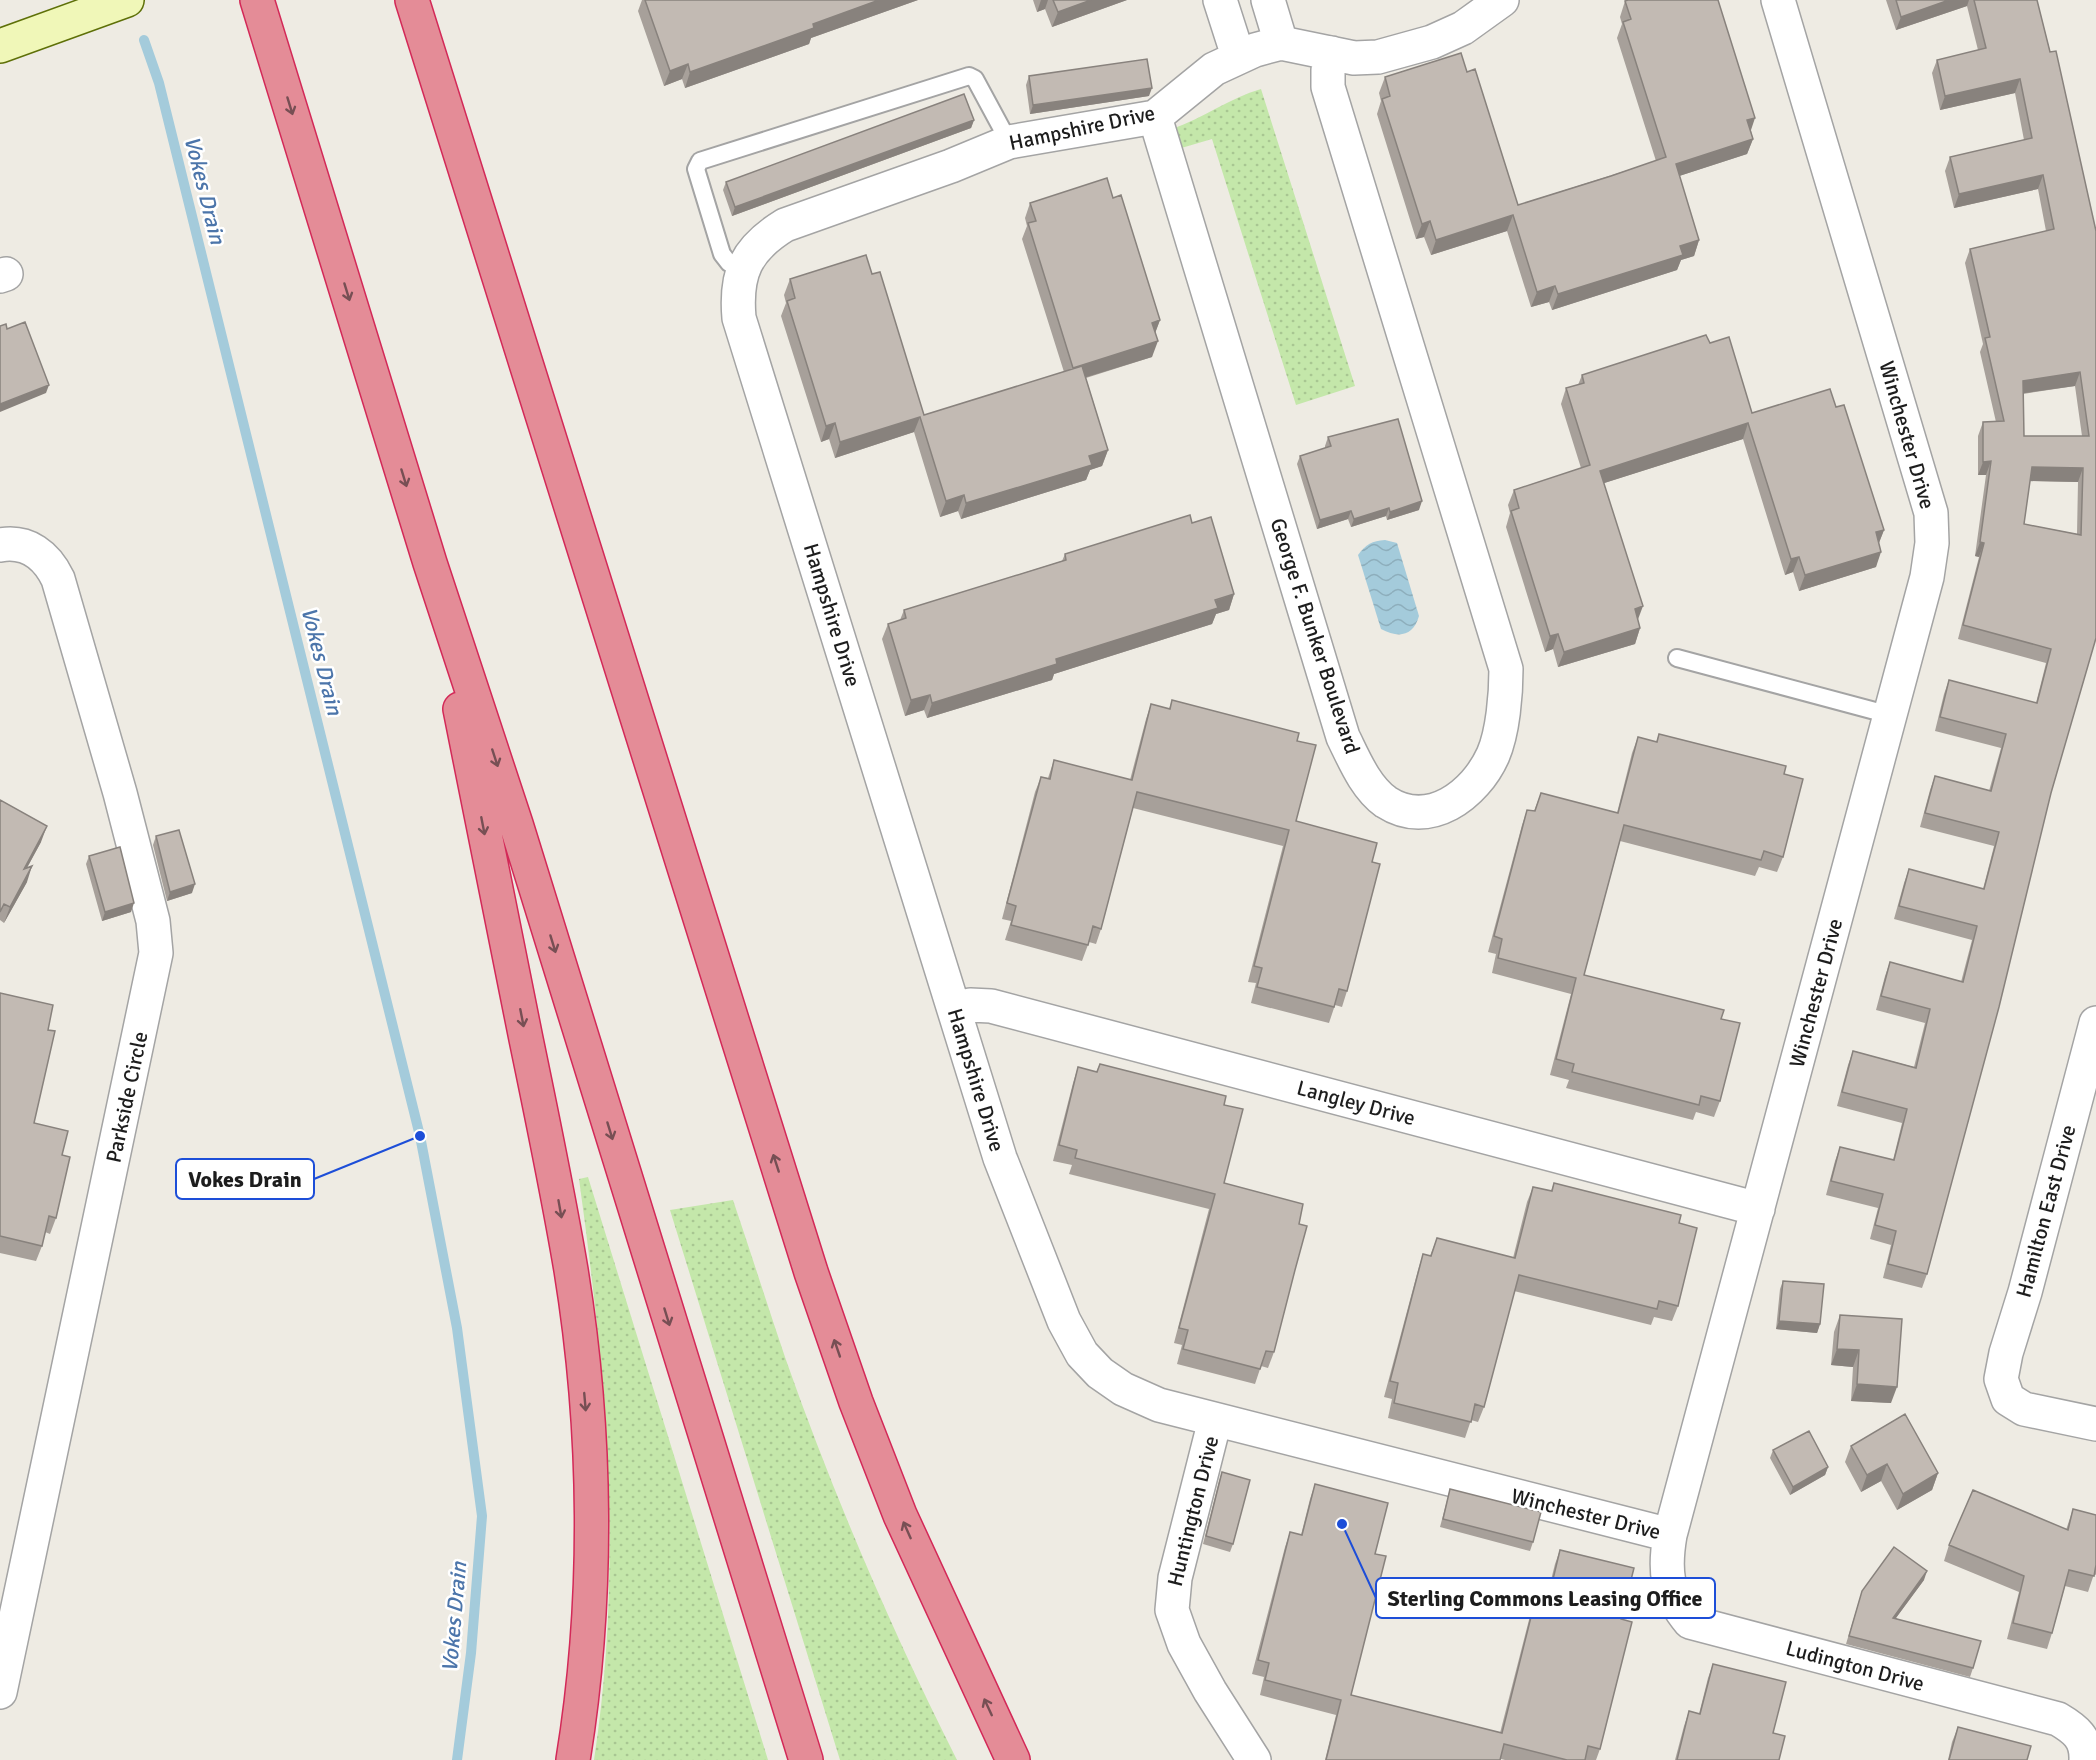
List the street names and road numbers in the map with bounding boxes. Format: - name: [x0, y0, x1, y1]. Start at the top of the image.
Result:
- street label: Hampshire Drive: [1007, 100, 1157, 156]
- street label: Winchester Drive: [1873, 358, 1941, 512]
- street label: George F. Bunker Boulevard: [1265, 515, 1365, 757]
- street label: Hampshire Drive: [798, 540, 866, 690]
- street label: Winchester Drive: [1784, 916, 1848, 1070]
- street label: Hampshire Drive: [942, 1005, 1010, 1155]
- street label: Parkside Circle: [100, 1029, 154, 1165]
- street label: Langley Drive: [1294, 1075, 1418, 1131]
- street label: Hamilton East Drive: [2010, 1122, 2082, 1300]
- street label: Huntington Drive: [1162, 1433, 1224, 1589]
- street label: Winchester Drive: [1509, 1483, 1663, 1545]
- street label: Ludington Drive: [1783, 1635, 1927, 1697]

